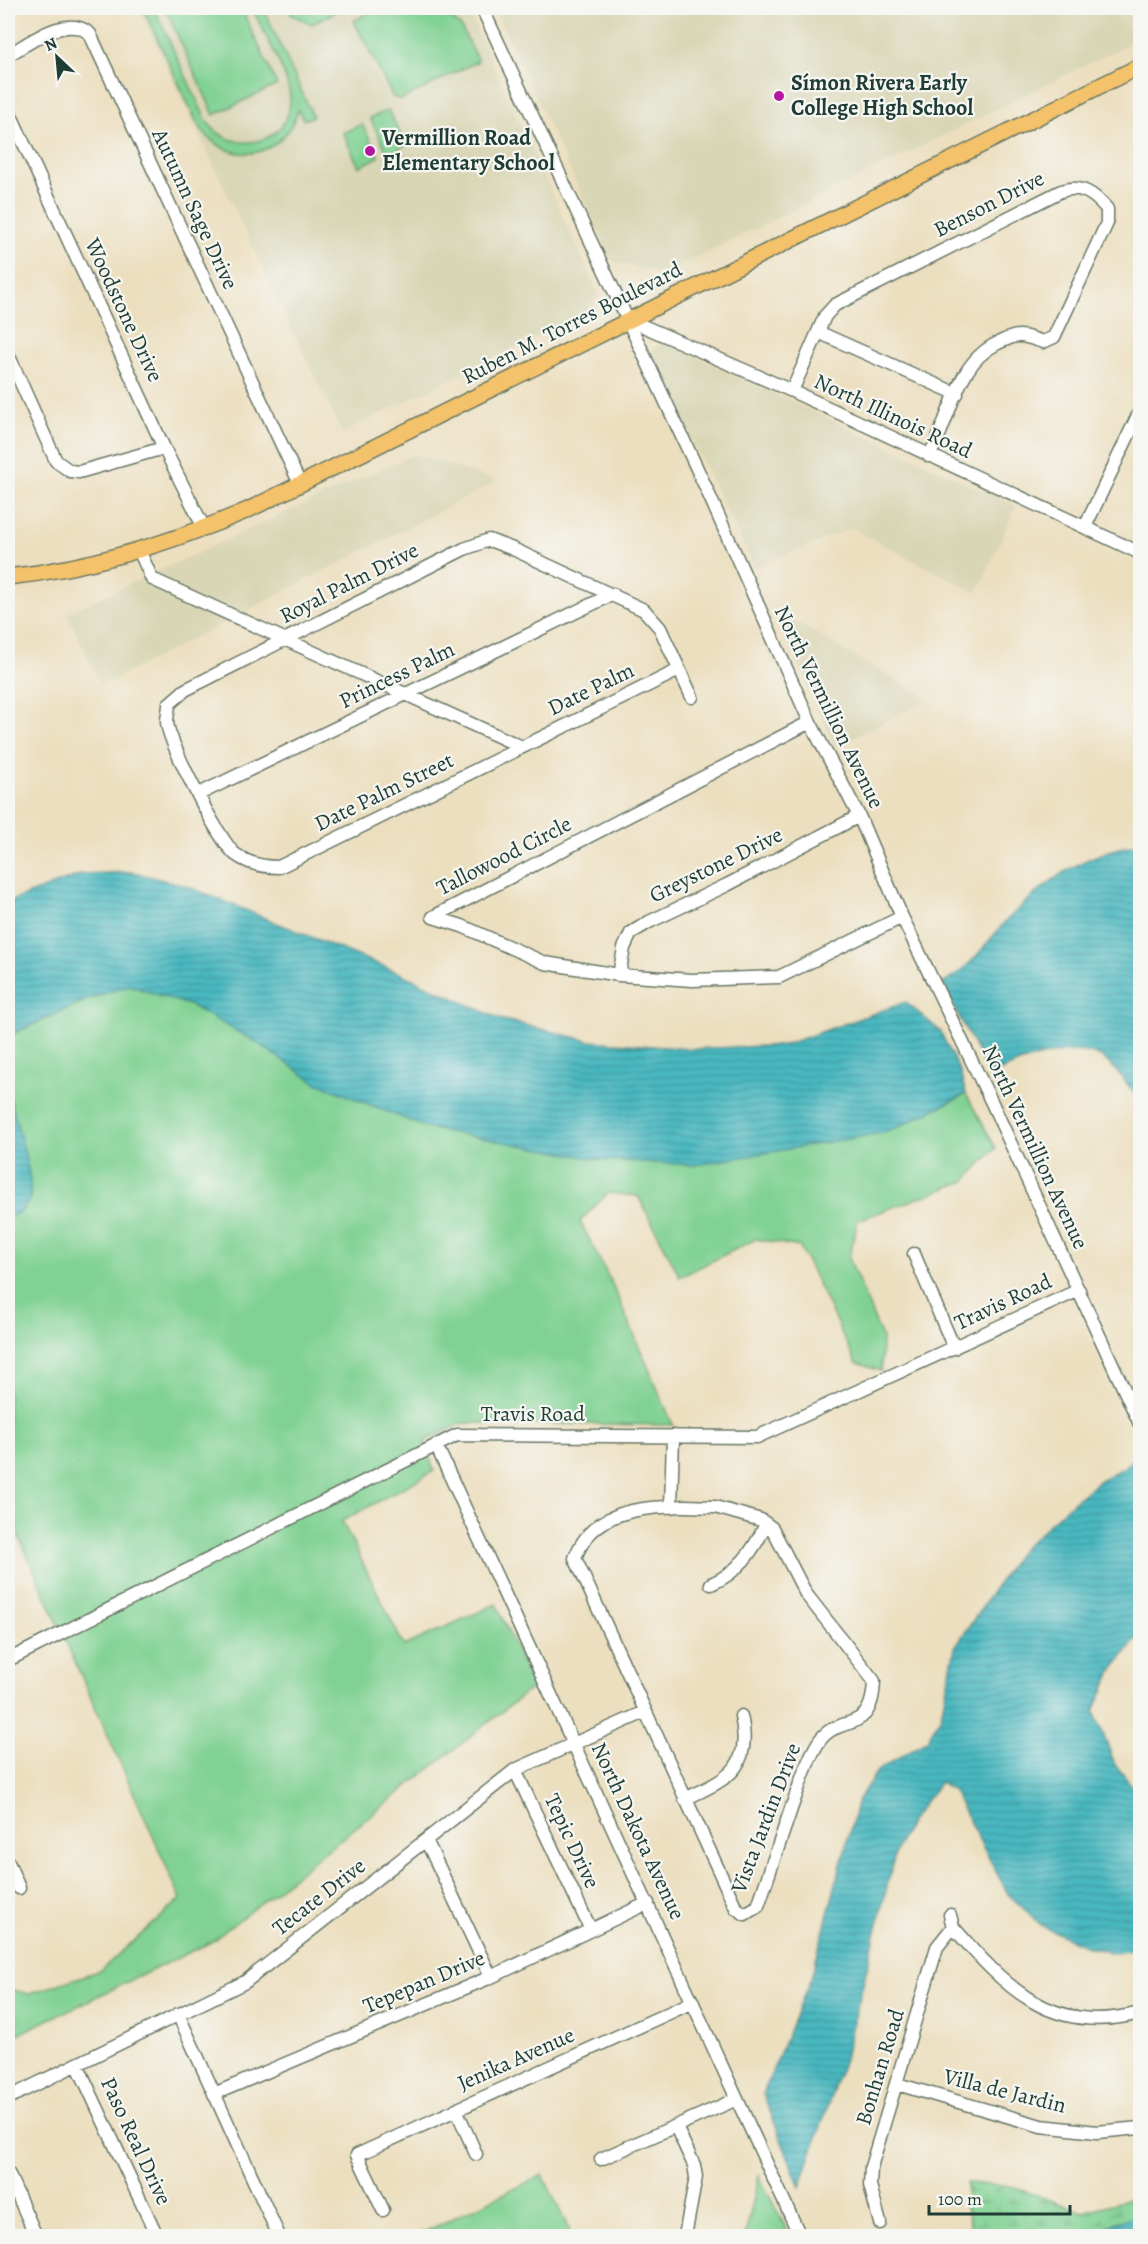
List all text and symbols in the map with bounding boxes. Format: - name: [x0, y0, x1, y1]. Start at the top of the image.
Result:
- north arrow: [27, 27, 87, 87]
- text: N: [41, 32, 61, 57]
- place label: Símon Rivera Early College High School: [791, 68, 973, 123]
- marker: Símon Rivera Early College High School: [772, 89, 786, 103]
- street label: Autumn Sage Drive: [144, 123, 245, 294]
- place label: Vermillion Road Elementary School: [381, 123, 555, 178]
- marker: Vermillion Road Elementary School: [363, 144, 377, 158]
- street label: Benson Drive: [929, 163, 1049, 245]
- street label: Woodstone Drive: [77, 232, 170, 387]
- street label: Ruben M. Torres Boulevard: [457, 254, 687, 392]
- street label: North Illinois Road: [809, 366, 977, 466]
- street label: Royal Palm Drive: [274, 535, 424, 631]
- street label: North Vermillion Avenue: [767, 600, 891, 814]
- street label: Princess Palm: [334, 634, 460, 716]
- street label: Date Palm: [543, 655, 639, 723]
- street label: Date Palm Street: [309, 745, 459, 839]
- street label: Tallowood Circle: [431, 809, 577, 903]
- street label: Greystone Drive: [644, 820, 788, 910]
- street label: North Vermillion Avenue: [974, 1040, 1096, 1254]
- street label: Travis Road: [949, 1266, 1057, 1338]
- street label: Travis Road: [481, 1399, 585, 1429]
- street label: North Dakota Avenue: [584, 1737, 692, 1925]
- street label: Vista Jardin Drive: [723, 1739, 808, 1898]
- street label: Tepic Drive: [537, 1789, 607, 1893]
- street label: Tecate Drive: [266, 1851, 372, 1943]
- street label: Tepepan Drive: [358, 1943, 490, 2021]
- street label: Bonhan Road: [848, 2005, 912, 2129]
- street label: Jenika Avenue: [453, 2020, 579, 2098]
- street label: Villa de Jardin: [940, 2061, 1069, 2121]
- street label: Paso Real Drive: [93, 2072, 179, 2210]
- scale bar: [929, 2178, 1070, 2216]
- text: 100 m: [938, 2187, 982, 2211]

